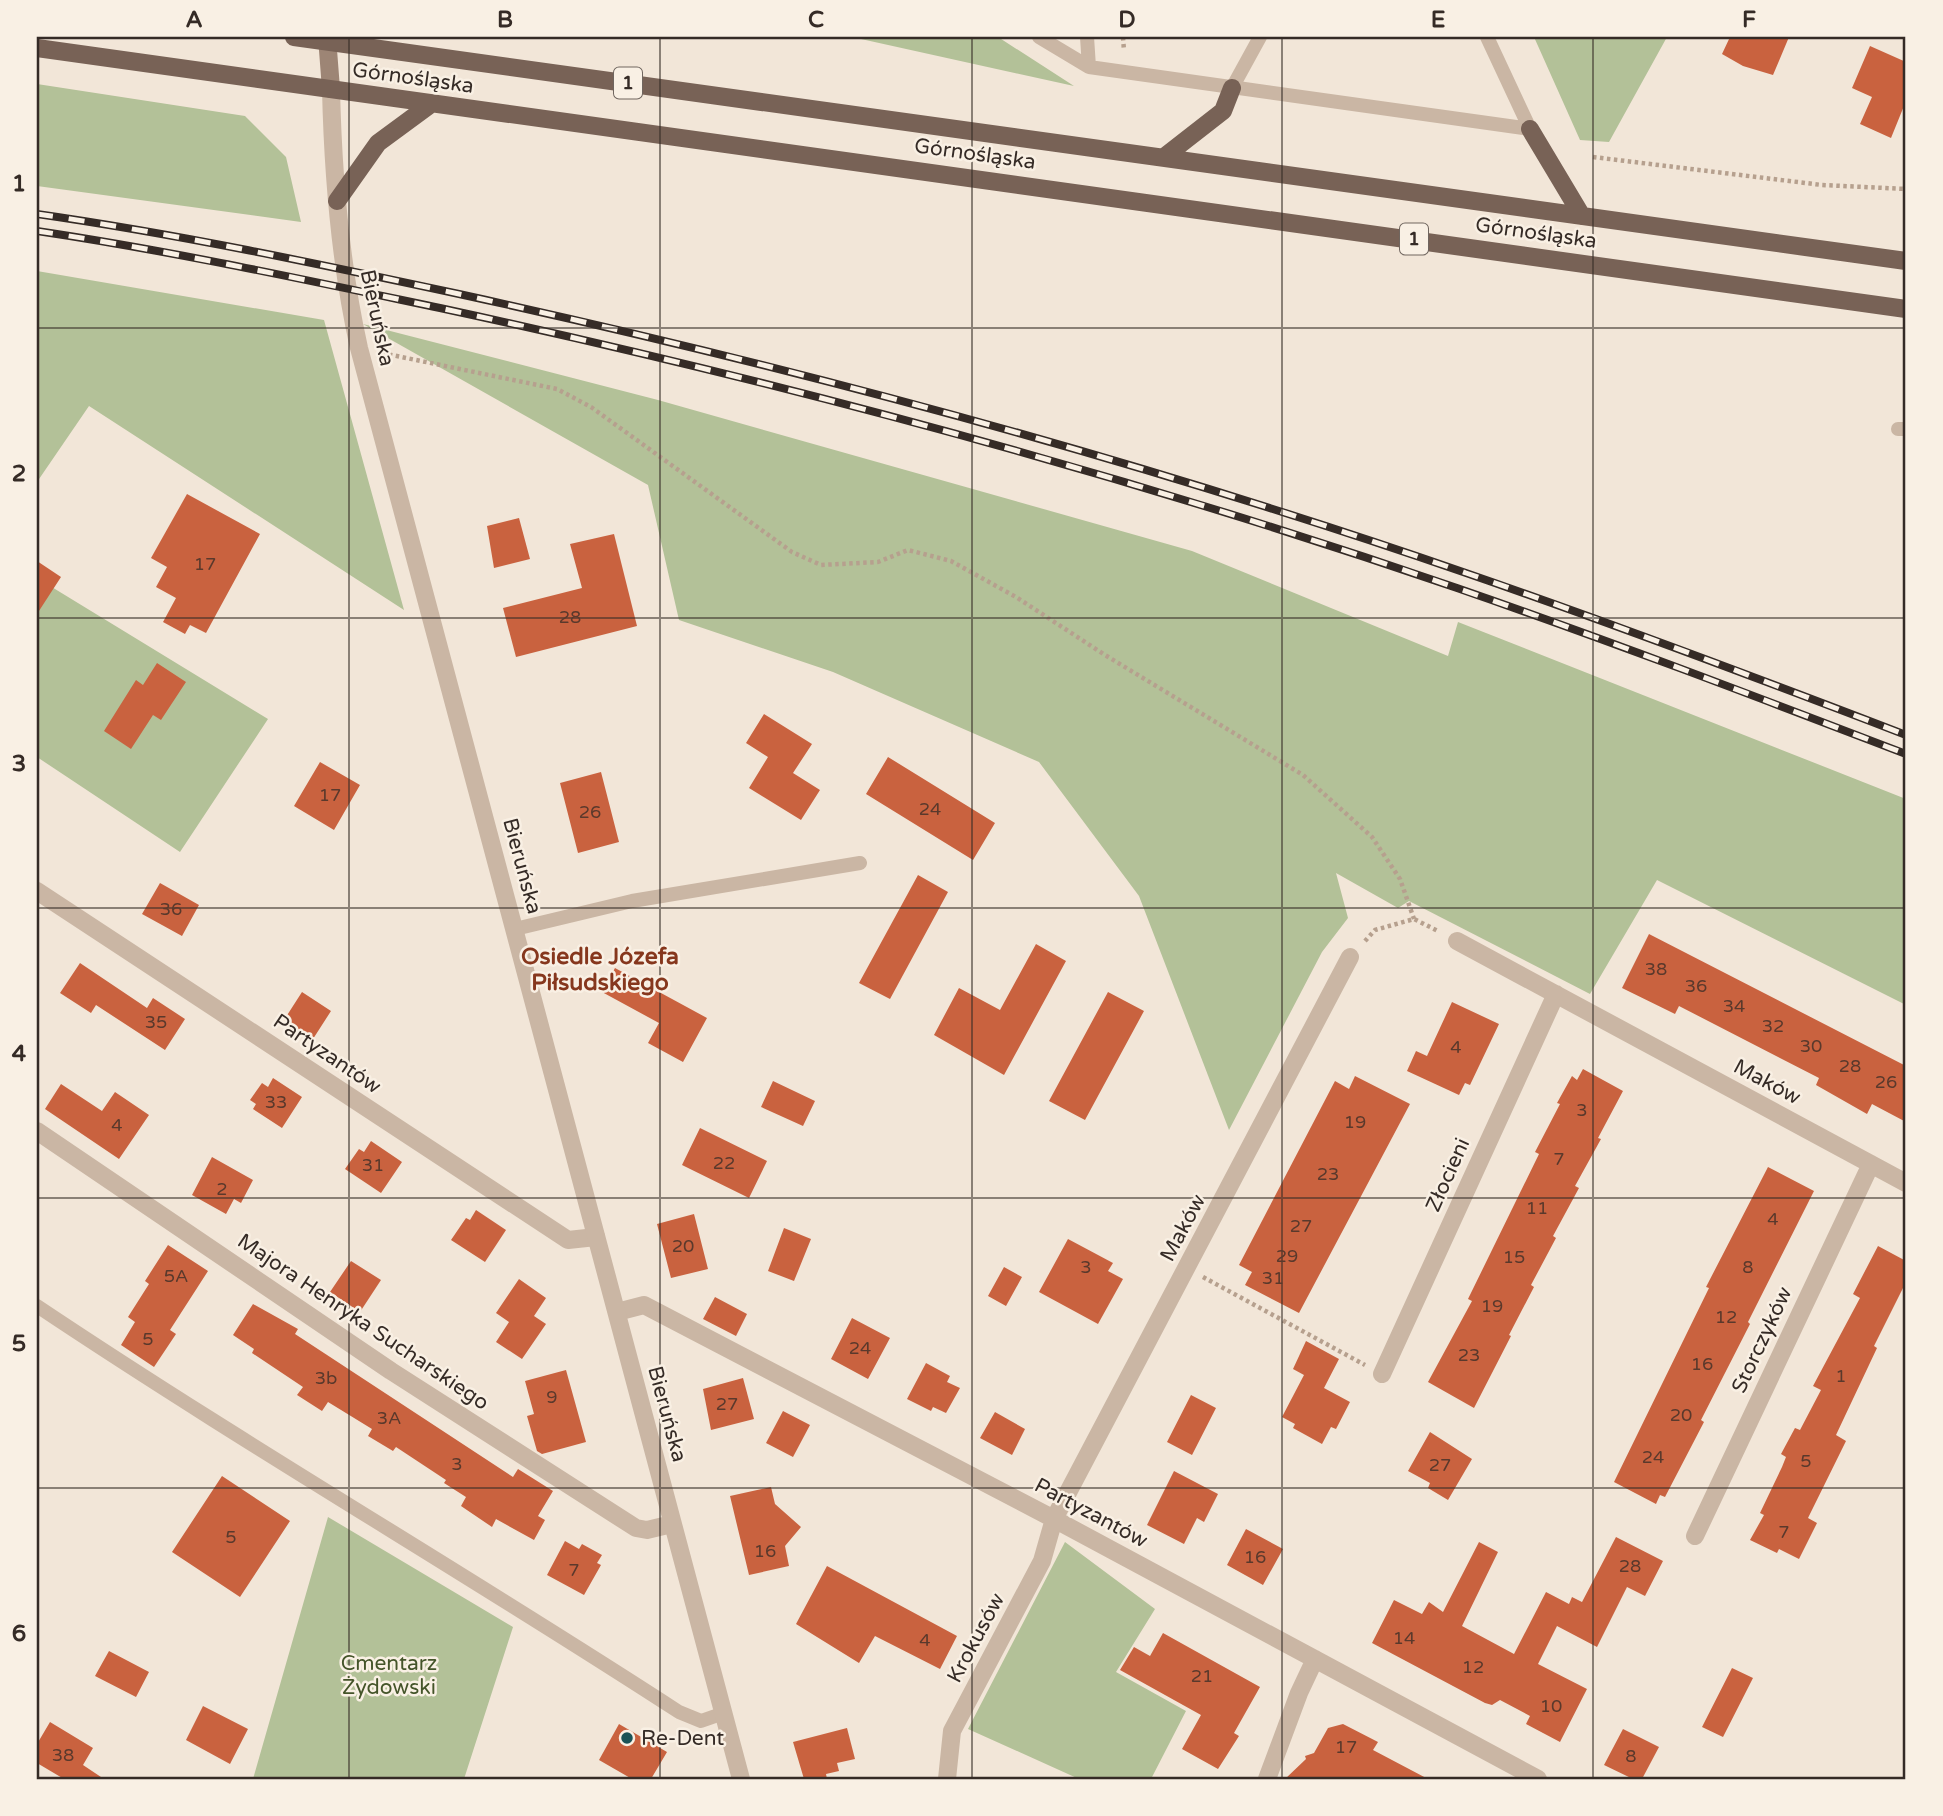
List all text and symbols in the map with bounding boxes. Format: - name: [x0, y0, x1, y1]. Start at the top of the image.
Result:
- text: A: [185, 6, 203, 34]
- text: B: [497, 6, 513, 34]
- text: C: [808, 6, 824, 34]
- text: D: [1118, 6, 1136, 34]
- text: E: [1431, 6, 1445, 34]
- text: F: [1742, 6, 1756, 34]
- street label: Górnośląska: [351, 57, 475, 99]
- road number: 1: [614, 68, 642, 99]
- street label: Górnośląska: [913, 133, 1037, 175]
- text: 1: [12, 170, 26, 198]
- street label: Górnośląska: [1474, 212, 1598, 254]
- road number: 1: [1400, 224, 1428, 255]
- street label: Bieruńska: [355, 267, 399, 369]
- text: 2: [12, 460, 26, 488]
- house number: 17: [194, 553, 216, 575]
- house number: 28: [559, 606, 581, 628]
- text: 3: [12, 750, 26, 778]
- house number: 17: [319, 784, 341, 806]
- house number: 24: [919, 798, 941, 820]
- house number: 26: [579, 801, 601, 823]
- street label: Bieruńska: [497, 815, 547, 917]
- house number: 36: [160, 898, 182, 920]
- district label: Osiedle Józefa Piłsudskiego: [521, 943, 679, 997]
- house number: 38: [1645, 958, 1667, 980]
- house number: 36: [1685, 975, 1707, 997]
- house number: 34: [1723, 995, 1745, 1017]
- street label: Partyzantów: [268, 1009, 386, 1099]
- house number: 35: [145, 1011, 167, 1033]
- house number: 32: [1762, 1015, 1784, 1037]
- house number: 30: [1800, 1035, 1822, 1057]
- house number: 4: [1450, 1036, 1462, 1058]
- text: 4: [12, 1040, 27, 1068]
- street label: Maków: [1729, 1054, 1805, 1110]
- house number: 28: [1839, 1055, 1861, 1077]
- house number: 26: [1875, 1071, 1897, 1093]
- house number: 33: [265, 1091, 287, 1113]
- house number: 3: [1576, 1099, 1588, 1121]
- house number: 19: [1344, 1111, 1366, 1133]
- house number: 4: [111, 1114, 123, 1136]
- street label: Złocieni: [1421, 1134, 1475, 1216]
- house number: 7: [1553, 1148, 1565, 1170]
- house number: 22: [713, 1152, 735, 1174]
- house number: 31: [362, 1154, 384, 1176]
- house number: 23: [1317, 1163, 1339, 1185]
- house number: 2: [216, 1178, 228, 1200]
- street label: Maków: [1155, 1190, 1211, 1266]
- house number: 11: [1526, 1197, 1548, 1219]
- house number: 4: [1767, 1208, 1779, 1230]
- house number: 27: [1290, 1215, 1312, 1237]
- street label: Majora Henryka Sucharskiego: [233, 1228, 493, 1416]
- house number: 20: [672, 1235, 694, 1257]
- house number: 29: [1276, 1245, 1298, 1267]
- house number: 15: [1503, 1246, 1525, 1268]
- house number: 3: [1080, 1256, 1092, 1278]
- house number: 8: [1742, 1256, 1754, 1278]
- house number: 5A: [164, 1265, 188, 1287]
- house number: 31: [1262, 1267, 1284, 1289]
- street label: Storczyków: [1727, 1283, 1798, 1397]
- house number: 19: [1481, 1295, 1503, 1317]
- house number: 12: [1715, 1306, 1737, 1328]
- house number: 5: [142, 1328, 154, 1350]
- text: 5: [12, 1330, 26, 1358]
- house number: 24: [849, 1337, 871, 1359]
- house number: 23: [1458, 1344, 1480, 1366]
- house number: 16: [1691, 1353, 1713, 1375]
- street label: Bieruńska: [642, 1363, 692, 1465]
- house number: 1: [1835, 1365, 1847, 1387]
- house number: 3b: [315, 1367, 337, 1389]
- house number: 9: [546, 1386, 558, 1408]
- house number: 27: [716, 1393, 738, 1415]
- house number: 20: [1670, 1404, 1692, 1426]
- house number: 3A: [377, 1407, 401, 1429]
- house number: 24: [1642, 1446, 1664, 1468]
- house number: 5: [1800, 1450, 1812, 1472]
- house number: 3: [451, 1453, 463, 1475]
- house number: 27: [1429, 1454, 1451, 1476]
- street label: Partyzantów: [1030, 1473, 1152, 1553]
- house number: 7: [1778, 1521, 1790, 1543]
- house number: 5: [225, 1526, 237, 1548]
- house number: 16: [754, 1540, 776, 1562]
- house number: 16: [1244, 1546, 1266, 1568]
- house number: 28: [1619, 1555, 1641, 1577]
- house number: 7: [568, 1559, 580, 1581]
- street label: Krokusów: [942, 1588, 1010, 1687]
- text: 6: [12, 1620, 26, 1648]
- house number: 14: [1393, 1627, 1415, 1649]
- house number: 4: [919, 1629, 931, 1651]
- park label: Cmentarz Żydowski: [341, 1651, 437, 1700]
- house number: 12: [1462, 1656, 1484, 1678]
- house number: 21: [1191, 1665, 1213, 1687]
- house number: 10: [1540, 1695, 1562, 1717]
- place label: Re-Dent: [641, 1726, 724, 1751]
- marker: Re-Dent: [619, 1730, 635, 1746]
- house number: 17: [1335, 1736, 1357, 1758]
- house number: 38: [52, 1744, 74, 1766]
- house number: 8: [1625, 1745, 1637, 1767]

